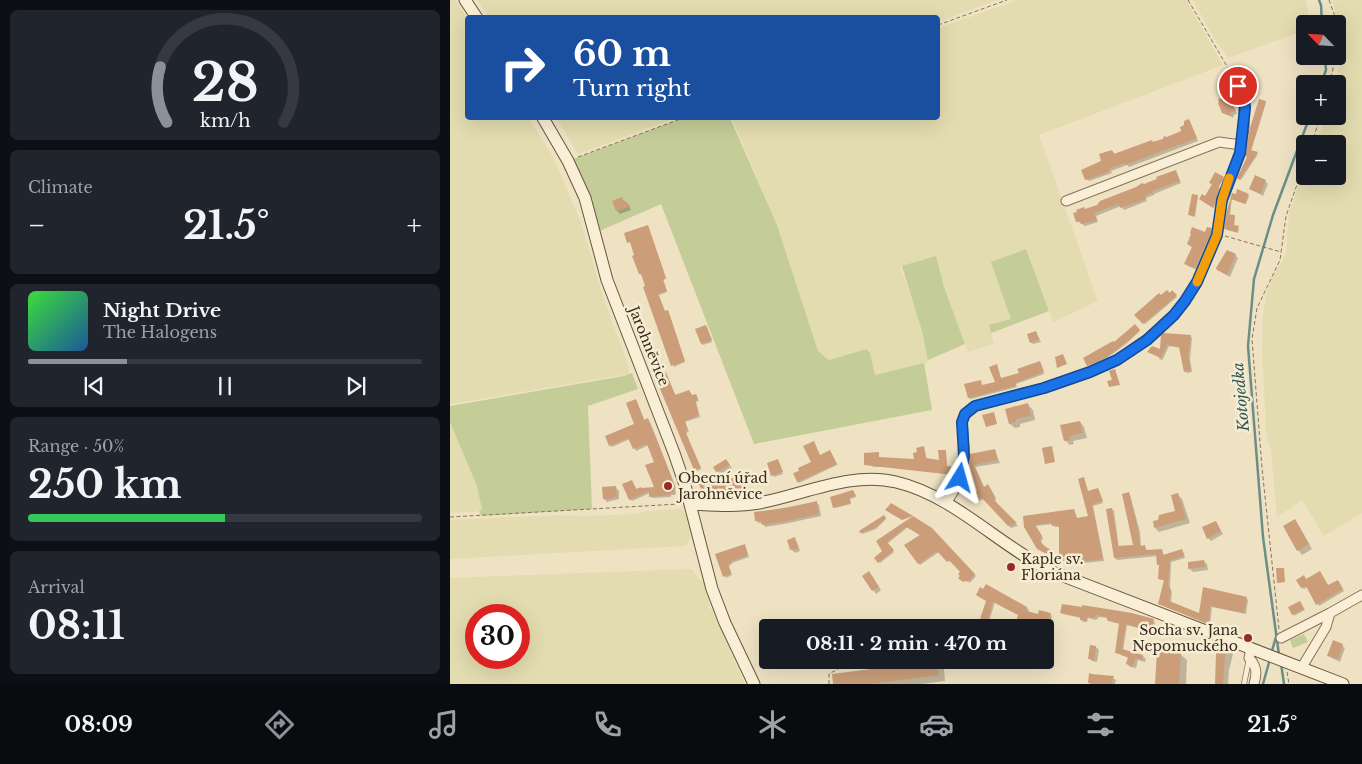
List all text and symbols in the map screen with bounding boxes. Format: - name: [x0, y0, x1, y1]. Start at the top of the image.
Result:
- north arrow: [1296, 15, 1346, 65]
- map controls: [1296, 15, 1346, 185]
- text: 60 m: [573, 32, 671, 75]
- icon: right: [490, 35, 555, 100]
- text: 28: [192, 51, 258, 115]
- pin: [1217, 65, 1259, 107]
- icon: arrive: [1224, 72, 1252, 100]
- text: Turn right: [573, 75, 691, 102]
- button: +: [1296, 75, 1346, 125]
- text: km/h: [200, 110, 250, 132]
- button: −: [1296, 135, 1346, 185]
- text: Climate: [28, 177, 93, 197]
- text: 21.5°: [183, 202, 269, 249]
- text: −: [28, 208, 46, 243]
- text: +: [407, 208, 422, 243]
- text: Night Drive: [103, 299, 221, 322]
- street label: Jarohněvice: [624, 302, 673, 389]
- text: The Halogens: [103, 322, 217, 342]
- water label: Kotojedka: [1228, 362, 1253, 433]
- icon: previous: [80, 372, 108, 400]
- icon: pause: [211, 372, 239, 400]
- icon: next: [342, 372, 370, 400]
- text: Range · 50%: [28, 436, 124, 456]
- position arrow: [933, 451, 985, 503]
- text: 250 km: [28, 461, 181, 508]
- place label: Obecní úřad Jarohněvice: [676, 469, 768, 503]
- marker: Obecní úřad Jarohněvice: [662, 480, 674, 492]
- place label: Kaple sv. Floriána: [1021, 550, 1083, 584]
- marker: Kaple sv. Floriána: [1005, 561, 1017, 573]
- text: Arrival: [28, 577, 85, 597]
- text: 08:11: [28, 602, 125, 649]
- speed limit sign: 30: [465, 604, 530, 669]
- place label: Socha sv. Jana Nepomuckého: [1132, 621, 1238, 655]
- text: 08:11 · 2 min · 470 m: [806, 632, 1007, 655]
- marker: Socha sv. Jana Nepomuckého: [1242, 632, 1254, 644]
- icon: directions: [262, 707, 297, 742]
- icon: music: [426, 707, 461, 742]
- icon: phone: [590, 707, 625, 742]
- icon: climate: [755, 707, 790, 742]
- icon: car: [919, 707, 954, 742]
- icon: filters: [1083, 707, 1118, 742]
- text: 08:09: [65, 711, 133, 738]
- text: 21.5°: [1247, 711, 1297, 738]

